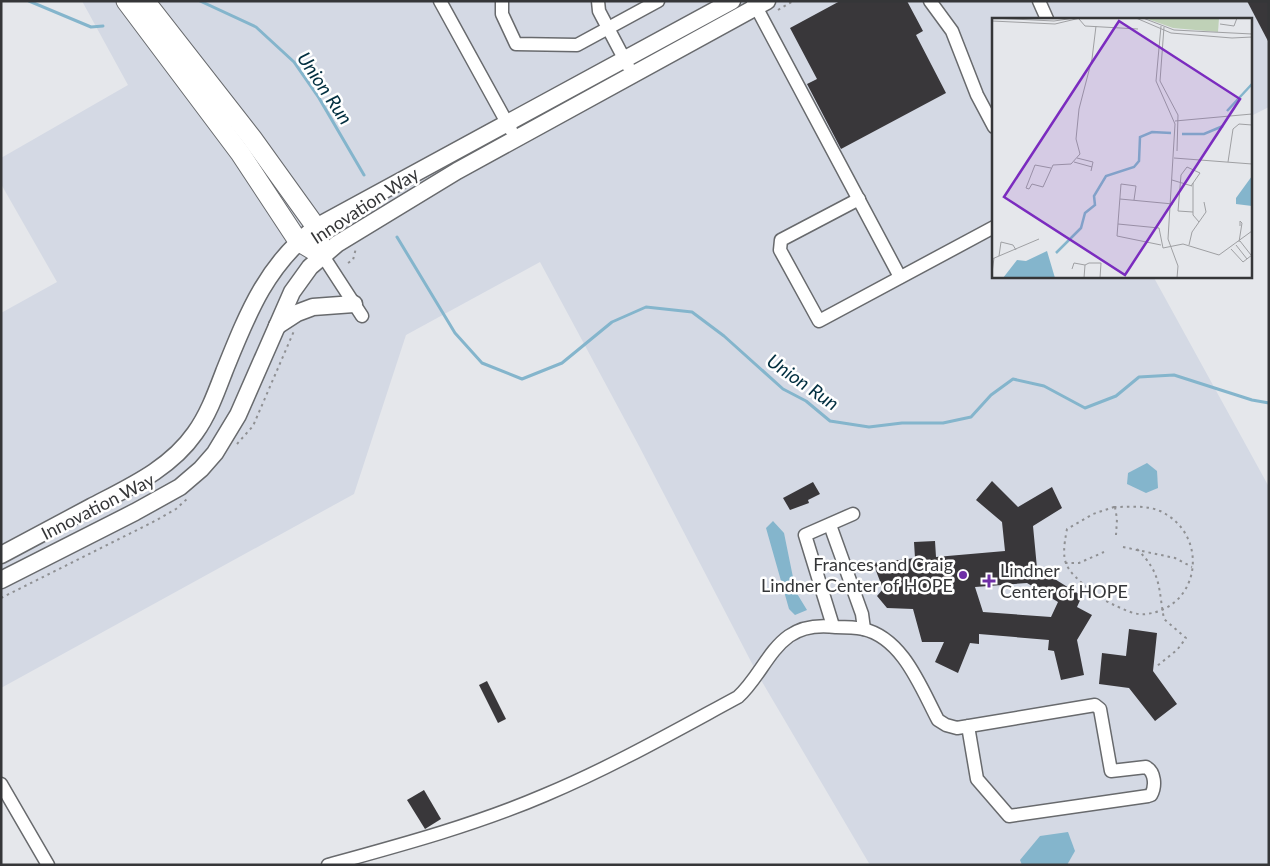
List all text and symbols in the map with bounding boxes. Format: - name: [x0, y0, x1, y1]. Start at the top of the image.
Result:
- inset map: [992, 18, 1252, 278]
- water label: Union Run: [293, 47, 358, 128]
- street label: Innovation Way: [306, 162, 423, 248]
- water label: Union Run: [763, 349, 844, 415]
- street label: Innovation Way: [37, 468, 159, 544]
- place label: Frances and Craig Lindner Center of HOPE: [761, 553, 953, 596]
- place label: Lindner Center of HOPE: [1000, 559, 1128, 602]
- marker: Frances and Craig Lindner Center of HOPE: [957, 569, 969, 581]
- marker: Lindner Center of HOPE: [982, 574, 996, 588]

